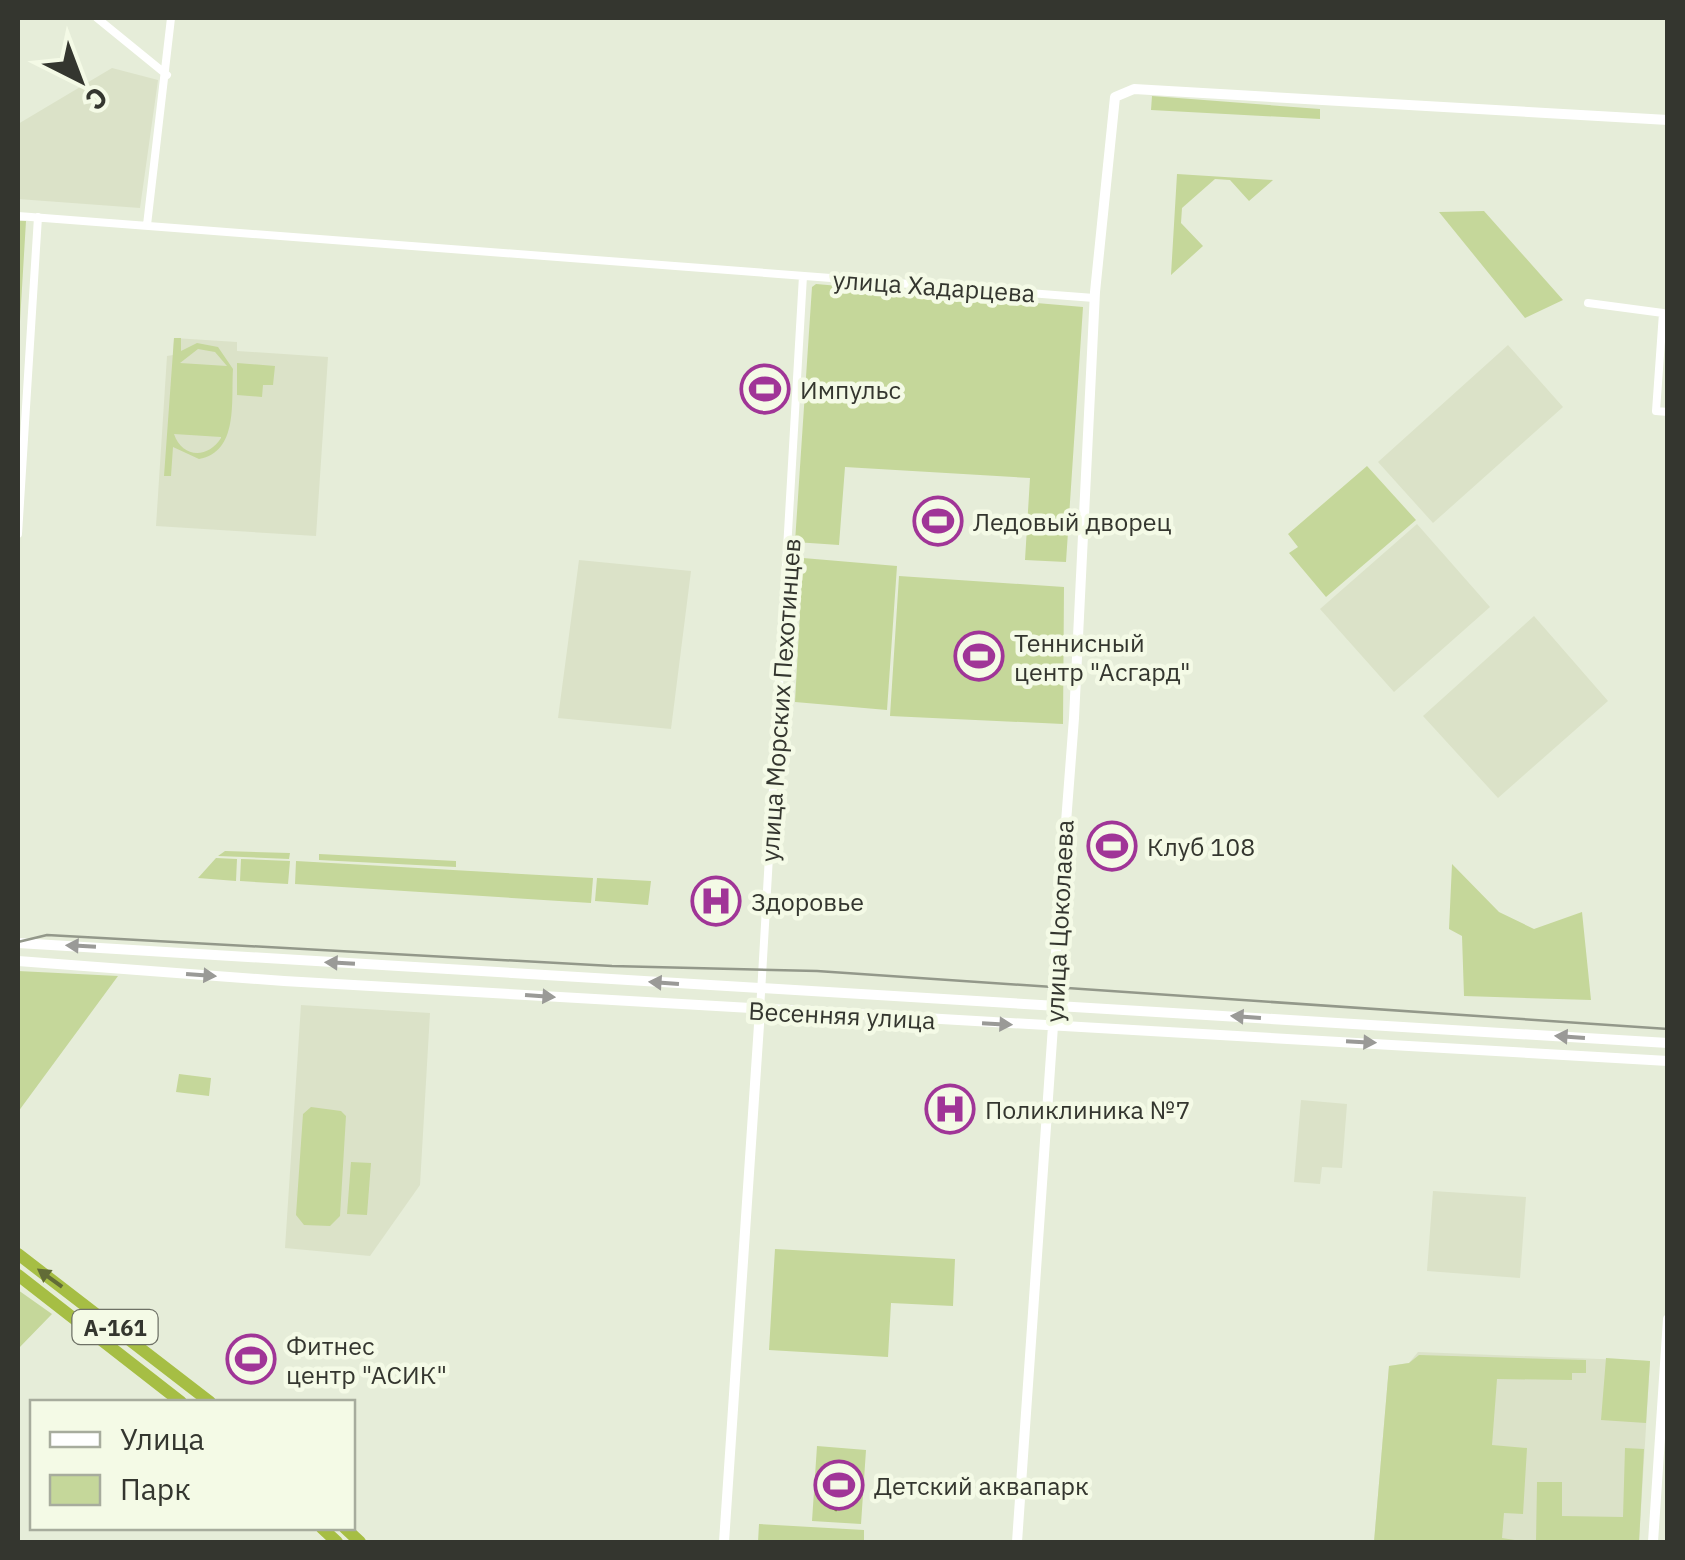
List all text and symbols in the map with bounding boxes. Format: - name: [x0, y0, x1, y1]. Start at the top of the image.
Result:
- north arrow: [30, 30, 130, 130]
- text: С: [78, 79, 116, 119]
- street label: улица Хадарцева: [832, 262, 1036, 310]
- sports icon: Импульс: [739, 363, 791, 415]
- place label: Импульс: [800, 373, 901, 406]
- sports icon: Ледовый дворец: [912, 495, 964, 547]
- place label: Ледовый дворец: [973, 505, 1172, 538]
- street label: улица Морских Пехотинцев: [752, 537, 808, 863]
- place label: Теннисный центр "Асгард": [1014, 626, 1190, 688]
- sports icon: Теннисный центр "Асгард": [953, 630, 1005, 682]
- street label: улица Цоколаева: [1037, 819, 1081, 1023]
- sports icon: Клуб 108: [1086, 820, 1138, 872]
- place label: Клуб 108: [1147, 830, 1255, 863]
- hospital icon: Здоровье: [690, 875, 742, 927]
- place label: Здоровье: [751, 885, 864, 918]
- one-way arrow: [64, 938, 96, 954]
- one-way arrow: [323, 955, 355, 971]
- one-way arrow: [186, 967, 218, 983]
- one-way arrow: [648, 975, 680, 991]
- one-way arrow: [525, 988, 557, 1004]
- street label: Весенняя улица: [748, 994, 936, 1036]
- one-way arrow: [1229, 1008, 1261, 1024]
- one-way arrow: [982, 1016, 1014, 1032]
- one-way arrow: [1554, 1029, 1586, 1045]
- one-way arrow: [1345, 1034, 1377, 1050]
- hospital icon: Поликлиника №7: [924, 1083, 976, 1135]
- place label: Поликлиника №7: [985, 1093, 1190, 1126]
- one-way arrow: [37, 1269, 63, 1289]
- road number: А-161: [72, 1310, 158, 1344]
- place label: Фитнес центр "АСИК": [286, 1329, 447, 1391]
- sports icon: Фитнес центр "АСИК": [225, 1333, 277, 1385]
- legend: [30, 1400, 355, 1530]
- text: Улица: [120, 1419, 205, 1458]
- sports icon: Детский аквапарк: [813, 1459, 865, 1511]
- text: Парк: [120, 1469, 191, 1508]
- place label: Детский аквапарк: [874, 1469, 1089, 1502]

